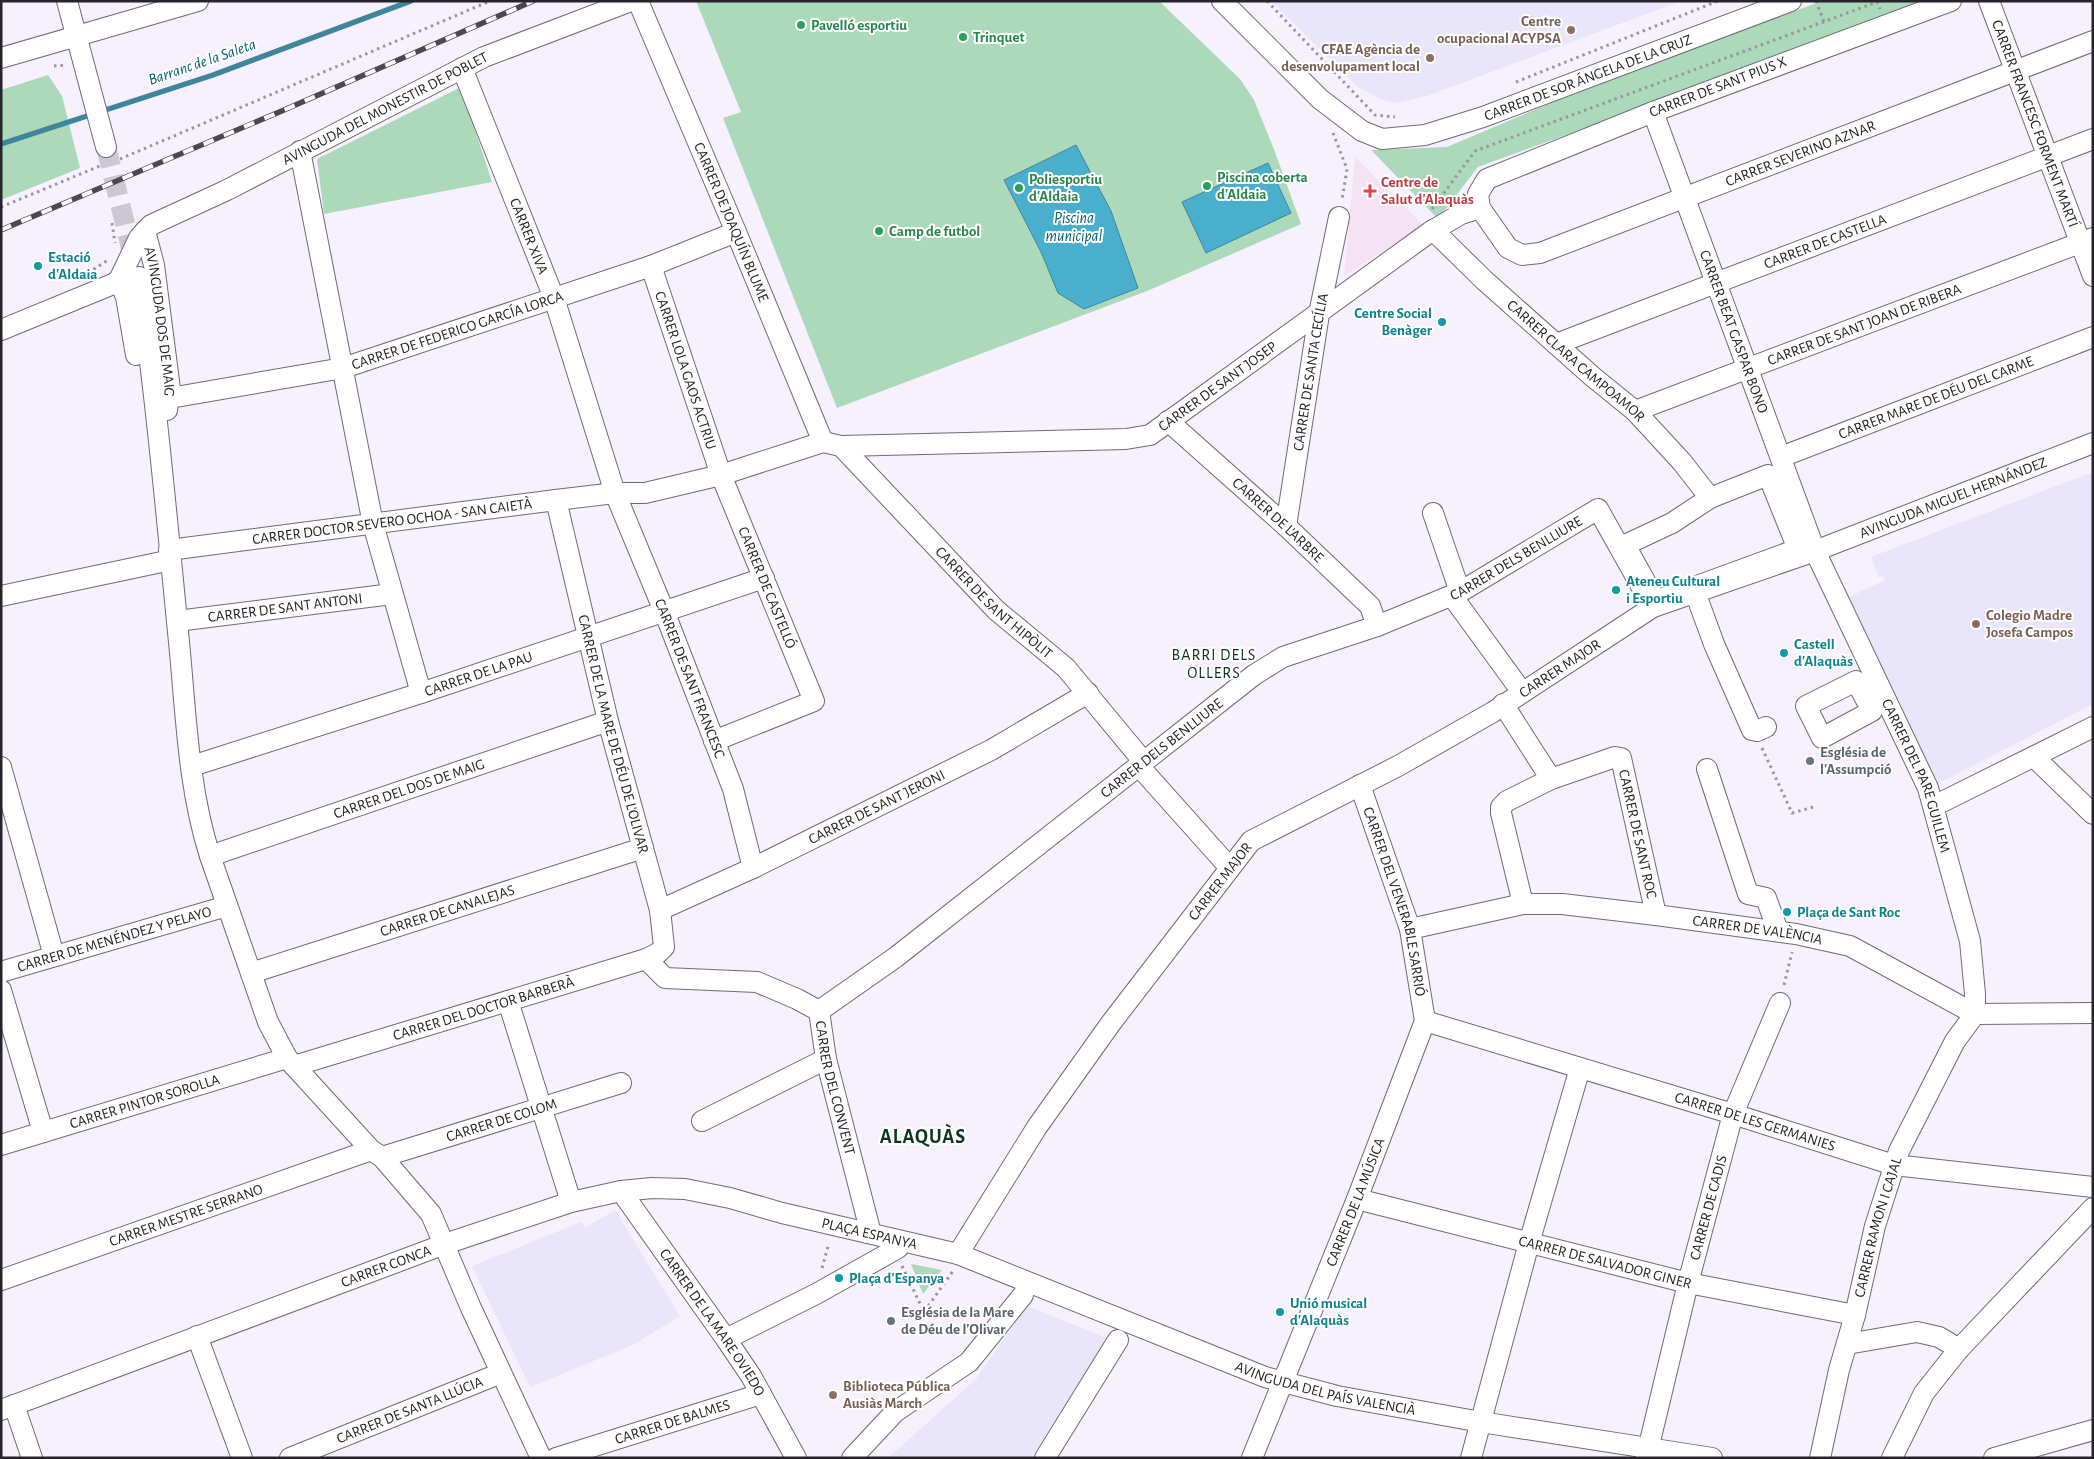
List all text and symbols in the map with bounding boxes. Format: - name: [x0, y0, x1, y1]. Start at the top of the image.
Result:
- place label: Centre ocupacional ACYPSA: [1437, 14, 1561, 46]
- place label: Pavelló esportiu: [811, 18, 907, 33]
- street label: CARRER FRANCESC FORMENT MARTÍ: [1989, 18, 2083, 229]
- marker: Pavelló esportiu: [795, 19, 807, 31]
- marker: Centre ocupacional ACYPSA: [1565, 24, 1577, 36]
- place label: Trinquet: [973, 30, 1025, 45]
- marker: Trinquet: [957, 31, 969, 43]
- street label: CARRER DE SOR ÁNGELA DE LA CRUZ: [1482, 32, 1694, 123]
- water label: Barranc de la Saleta: [146, 36, 258, 88]
- place label: CFAE Agència de desenvolupament local: [1281, 42, 1420, 74]
- street label: AVINGUDA DEL MONESTIR DE POBLET: [280, 49, 491, 168]
- marker: CFAE Agència de desenvolupament local: [1424, 52, 1436, 64]
- street label: CARRER DE SANT PIUS X: [1647, 54, 1789, 120]
- street label: CARRER SEVERINO AZNAR: [1723, 118, 1877, 189]
- street label: CARRER DE JOAQUÍN BLUME: [691, 140, 772, 304]
- place label: Piscina coberta d'Aldaia: [1217, 170, 1308, 202]
- place label: Poliesportiu d'Aldaia: [1029, 172, 1102, 204]
- place label: Centre de Salut d'Alaquàs: [1381, 175, 1474, 207]
- marker: Piscina coberta d'Aldaia: [1201, 180, 1213, 192]
- marker: Poliesportiu d'Aldaia: [1013, 182, 1025, 194]
- marker: Centre de Salut d'Alaquàs: [1363, 184, 1377, 198]
- street label: CARRER XIVA: [507, 196, 551, 277]
- water label: Piscina municipal: [1046, 210, 1102, 245]
- street label: CARRER DE CASTELLA: [1762, 211, 1889, 271]
- place label: Camp de futbol: [889, 224, 980, 239]
- marker: Camp de futbol: [873, 225, 885, 237]
- street label: AVINGUDA DOS DE MAIG: [142, 245, 178, 397]
- street label: CARRER BEAT GASPAR BONO: [1697, 248, 1771, 415]
- place label: Estació d'Aldaia: [48, 250, 98, 282]
- marker: Estació d'Aldaia: [32, 260, 44, 272]
- street label: CARRER DE SANT JOAN DE RIBERA: [1765, 281, 1963, 368]
- street label: CARRER DE FEDERICO GARCÍA LORCA: [350, 288, 565, 372]
- street label: CARRER LOLA GAOS ACTRIU: [652, 289, 719, 451]
- street label: CARRER DE SANTA CECÍLIA: [1290, 291, 1331, 452]
- street label: CARRER CLARA CAMPOAMOR: [1504, 297, 1648, 424]
- place label: Centre Social Benàger: [1354, 306, 1433, 338]
- marker: Centre Social Benàger: [1436, 316, 1448, 328]
- street label: CARRER DE SANT JOSEP: [1155, 338, 1280, 434]
- street label: CARRER MARE DE DÉU DEL CARME: [1836, 353, 2035, 442]
- street label: AVINGUDA MIGUEL HERNÁNDEZ: [1857, 454, 2049, 541]
- street label: CARRER DE L'ARBRE: [1230, 475, 1327, 565]
- street label: CARRER DOCTOR SEVERO OCHOA - SAN CAIETÀ: [251, 494, 533, 547]
- street label: CARRER DELS BENLLIURE: [1448, 513, 1585, 603]
- street label: CARRER DE CASTELLÓ: [736, 524, 801, 650]
- street label: CARRER DE SANT HIPÒLIT: [933, 544, 1056, 661]
- place label: Ateneu Cultural i Esportiu: [1626, 574, 1720, 606]
- marker: Ateneu Cultural i Esportiu: [1610, 584, 1622, 596]
- street label: CARRER DE SANT ANTONI: [207, 590, 363, 625]
- street label: CARRER DE SANT FRANCESC: [652, 596, 728, 760]
- place label: Colegio Madre Josefa Campos: [1986, 608, 2073, 640]
- street label: CARRER DE LA MARE DE DÉU DE L'OLIVAR: [576, 613, 652, 855]
- marker: Colegio Madre Josefa Campos: [1970, 618, 1982, 630]
- street label: CARRER MAJOR: [1516, 636, 1603, 700]
- place label: Castell d'Alaquàs: [1794, 637, 1853, 669]
- district label: BARRI DELS OLLERS: [1172, 647, 1256, 681]
- marker: Castell d'Alaquàs: [1778, 647, 1790, 659]
- street label: CARRER DE LA PAU: [423, 649, 534, 699]
- street label: CARRER DELS BENLLIURE: [1098, 695, 1225, 800]
- street label: CARRER DEL PARE GUILLEM: [1879, 696, 1953, 854]
- place label: Església de l'Assumpció: [1820, 745, 1892, 777]
- marker: Església de l'Assumpció: [1804, 755, 1816, 767]
- street label: CARRER DEL DOS DE MAIG: [331, 756, 486, 821]
- street label: CARRER DE SANT JERONI: [806, 767, 947, 847]
- street label: CARRER DE SANT ROC: [1616, 768, 1660, 900]
- street label: CARRER DEL VENERABLE SARRIÓ: [1361, 805, 1430, 997]
- street label: CARRER MAJOR: [1185, 839, 1255, 923]
- street label: CARRER DE CANALEJAS: [378, 882, 516, 939]
- street label: CARRER DE MENÉNDEZ Y PELAYO: [16, 903, 213, 974]
- place label: Plaça de Sant Roc: [1797, 905, 1900, 920]
- marker: Plaça de Sant Roc: [1781, 906, 1793, 918]
- street label: CARRER DE VALÈNCIA: [1692, 913, 1824, 947]
- street label: CARRER DEL DOCTOR BARBERÀ: [391, 972, 576, 1043]
- street label: CARRER DEL CONVENT: [813, 1020, 858, 1157]
- street label: CARRER PINTOR SOROLLA: [68, 1071, 221, 1131]
- street label: CARRER DE LES GERMANIES: [1673, 1089, 1837, 1153]
- street label: CARRER DE COLOM: [444, 1096, 559, 1144]
- district label: ALAQUÀS: [880, 1123, 966, 1148]
- street label: CARRER DE LA MÚSICA: [1323, 1135, 1387, 1268]
- street label: CARRER DE CADIS: [1687, 1154, 1729, 1262]
- street label: CARRER RAMON I CAJAL: [1852, 1155, 1904, 1299]
- street label: CARRER MESTRE SERRANO: [107, 1181, 265, 1249]
- street label: PLAÇA ESPANYA: [820, 1215, 919, 1252]
- street label: CARRER DE SALVADOR GINER: [1517, 1233, 1693, 1291]
- street label: CARRER CONCA: [339, 1242, 433, 1290]
- street label: CARRER DE LA MARE OVIEDO: [657, 1246, 768, 1398]
- place label: Plaça d'Espanya: [849, 1271, 944, 1286]
- marker: Plaça d'Espanya: [833, 1272, 845, 1284]
- place label: Unió musical d'Alaquàs: [1290, 1296, 1367, 1328]
- place label: Església de la Mare de Déu de l'Olivar: [901, 1305, 1014, 1337]
- marker: Unió musical d'Alaquàs: [1274, 1306, 1286, 1318]
- marker: Església de la Mare de Déu de l'Olivar: [885, 1315, 897, 1327]
- street label: AVINGUDA DEL PAÍS VALENCIÀ: [1233, 1358, 1418, 1418]
- street label: CARRER DE SANTA LLÚCIA: [334, 1373, 485, 1446]
- place label: Biblioteca Pública Ausiàs March: [843, 1379, 950, 1411]
- marker: Biblioteca Pública Ausiàs March: [827, 1389, 839, 1401]
- street label: CARRER DE BALMES: [613, 1397, 732, 1447]

